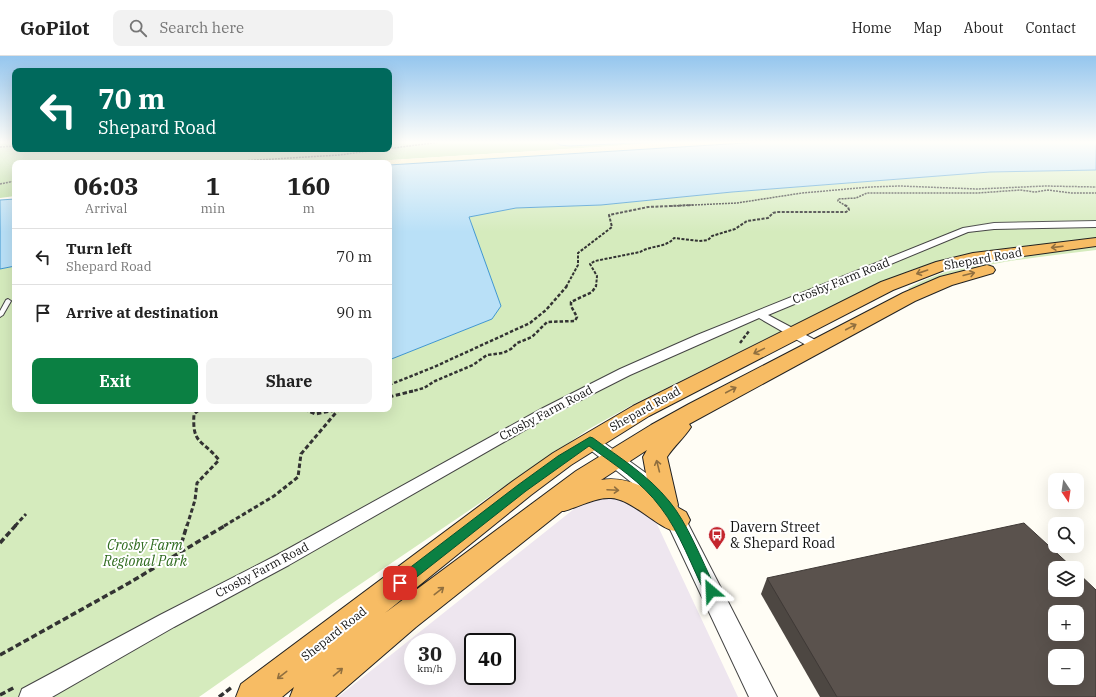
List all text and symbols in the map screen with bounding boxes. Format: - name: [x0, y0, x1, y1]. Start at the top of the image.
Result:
- search box: [113, 10, 393, 46]
- text: GoPilot: [20, 16, 89, 40]
- icon: search: [127, 17, 149, 39]
- text: Search here: [159, 18, 244, 37]
- text: Home: [852, 19, 891, 37]
- text: Map: [913, 19, 942, 37]
- text: About: [964, 19, 1003, 37]
- text: Contact: [1025, 19, 1076, 37]
- text: 70 m: [98, 80, 165, 117]
- icon: left: [32, 84, 84, 136]
- text: Shepard Road: [98, 116, 217, 139]
- text: 06:03: [74, 170, 139, 202]
- text: 1: [206, 170, 220, 202]
- text: 160: [287, 170, 330, 202]
- text: Arrival: [85, 200, 127, 217]
- text: min: [200, 200, 225, 217]
- text: m: [302, 200, 315, 217]
- text: Turn left: [66, 239, 132, 258]
- street label: Shepard Road: [943, 244, 1023, 273]
- one-way arrow: [1051, 244, 1064, 251]
- icon: left: [32, 246, 54, 268]
- text: 70 m: [336, 247, 372, 266]
- street label: Crosby Farm Road: [790, 254, 892, 307]
- text: Shepard Road: [66, 258, 152, 275]
- one-way arrow: [915, 269, 928, 276]
- one-way arrow: [963, 269, 976, 277]
- icon: arrive: [32, 302, 54, 324]
- text: Arrive at destination: [66, 303, 218, 322]
- text: 90 m: [336, 303, 372, 322]
- one-way arrow: [845, 323, 857, 331]
- one-way arrow: [753, 348, 765, 355]
- button: Exit: [32, 358, 198, 404]
- button: Share: [206, 358, 372, 404]
- street label: Crosby Farm Road: [496, 382, 595, 444]
- street label: Shepard Road: [607, 383, 683, 434]
- one-way arrow: [725, 386, 737, 394]
- one-way arrow: [653, 460, 661, 473]
- north arrow: [1048, 473, 1084, 509]
- map controls: [1048, 473, 1084, 685]
- one-way arrow: [606, 486, 619, 493]
- button: search: [1048, 517, 1084, 553]
- place label: Davern Street & Shepard Road: [730, 518, 836, 552]
- bus stop icon: Davern Street & Shepard Road: [707, 525, 727, 550]
- park label: Crosby Farm Regional Park: [102, 536, 188, 570]
- street label: Crosby Farm Road: [212, 539, 311, 601]
- button: layers: [1048, 561, 1084, 597]
- pin: [383, 566, 417, 600]
- position arrow: [690, 570, 732, 612]
- icon: arrive: [389, 572, 411, 594]
- one-way arrow: [434, 586, 445, 595]
- street label: Shepard Road: [298, 603, 369, 664]
- button: +: [1048, 605, 1084, 641]
- speed limit sign: 40: [464, 633, 516, 685]
- text: 30: [418, 640, 442, 667]
- button: −: [1048, 649, 1084, 685]
- text: km/h: [417, 662, 443, 675]
- one-way arrow: [332, 668, 343, 677]
- one-way arrow: [277, 671, 288, 679]

